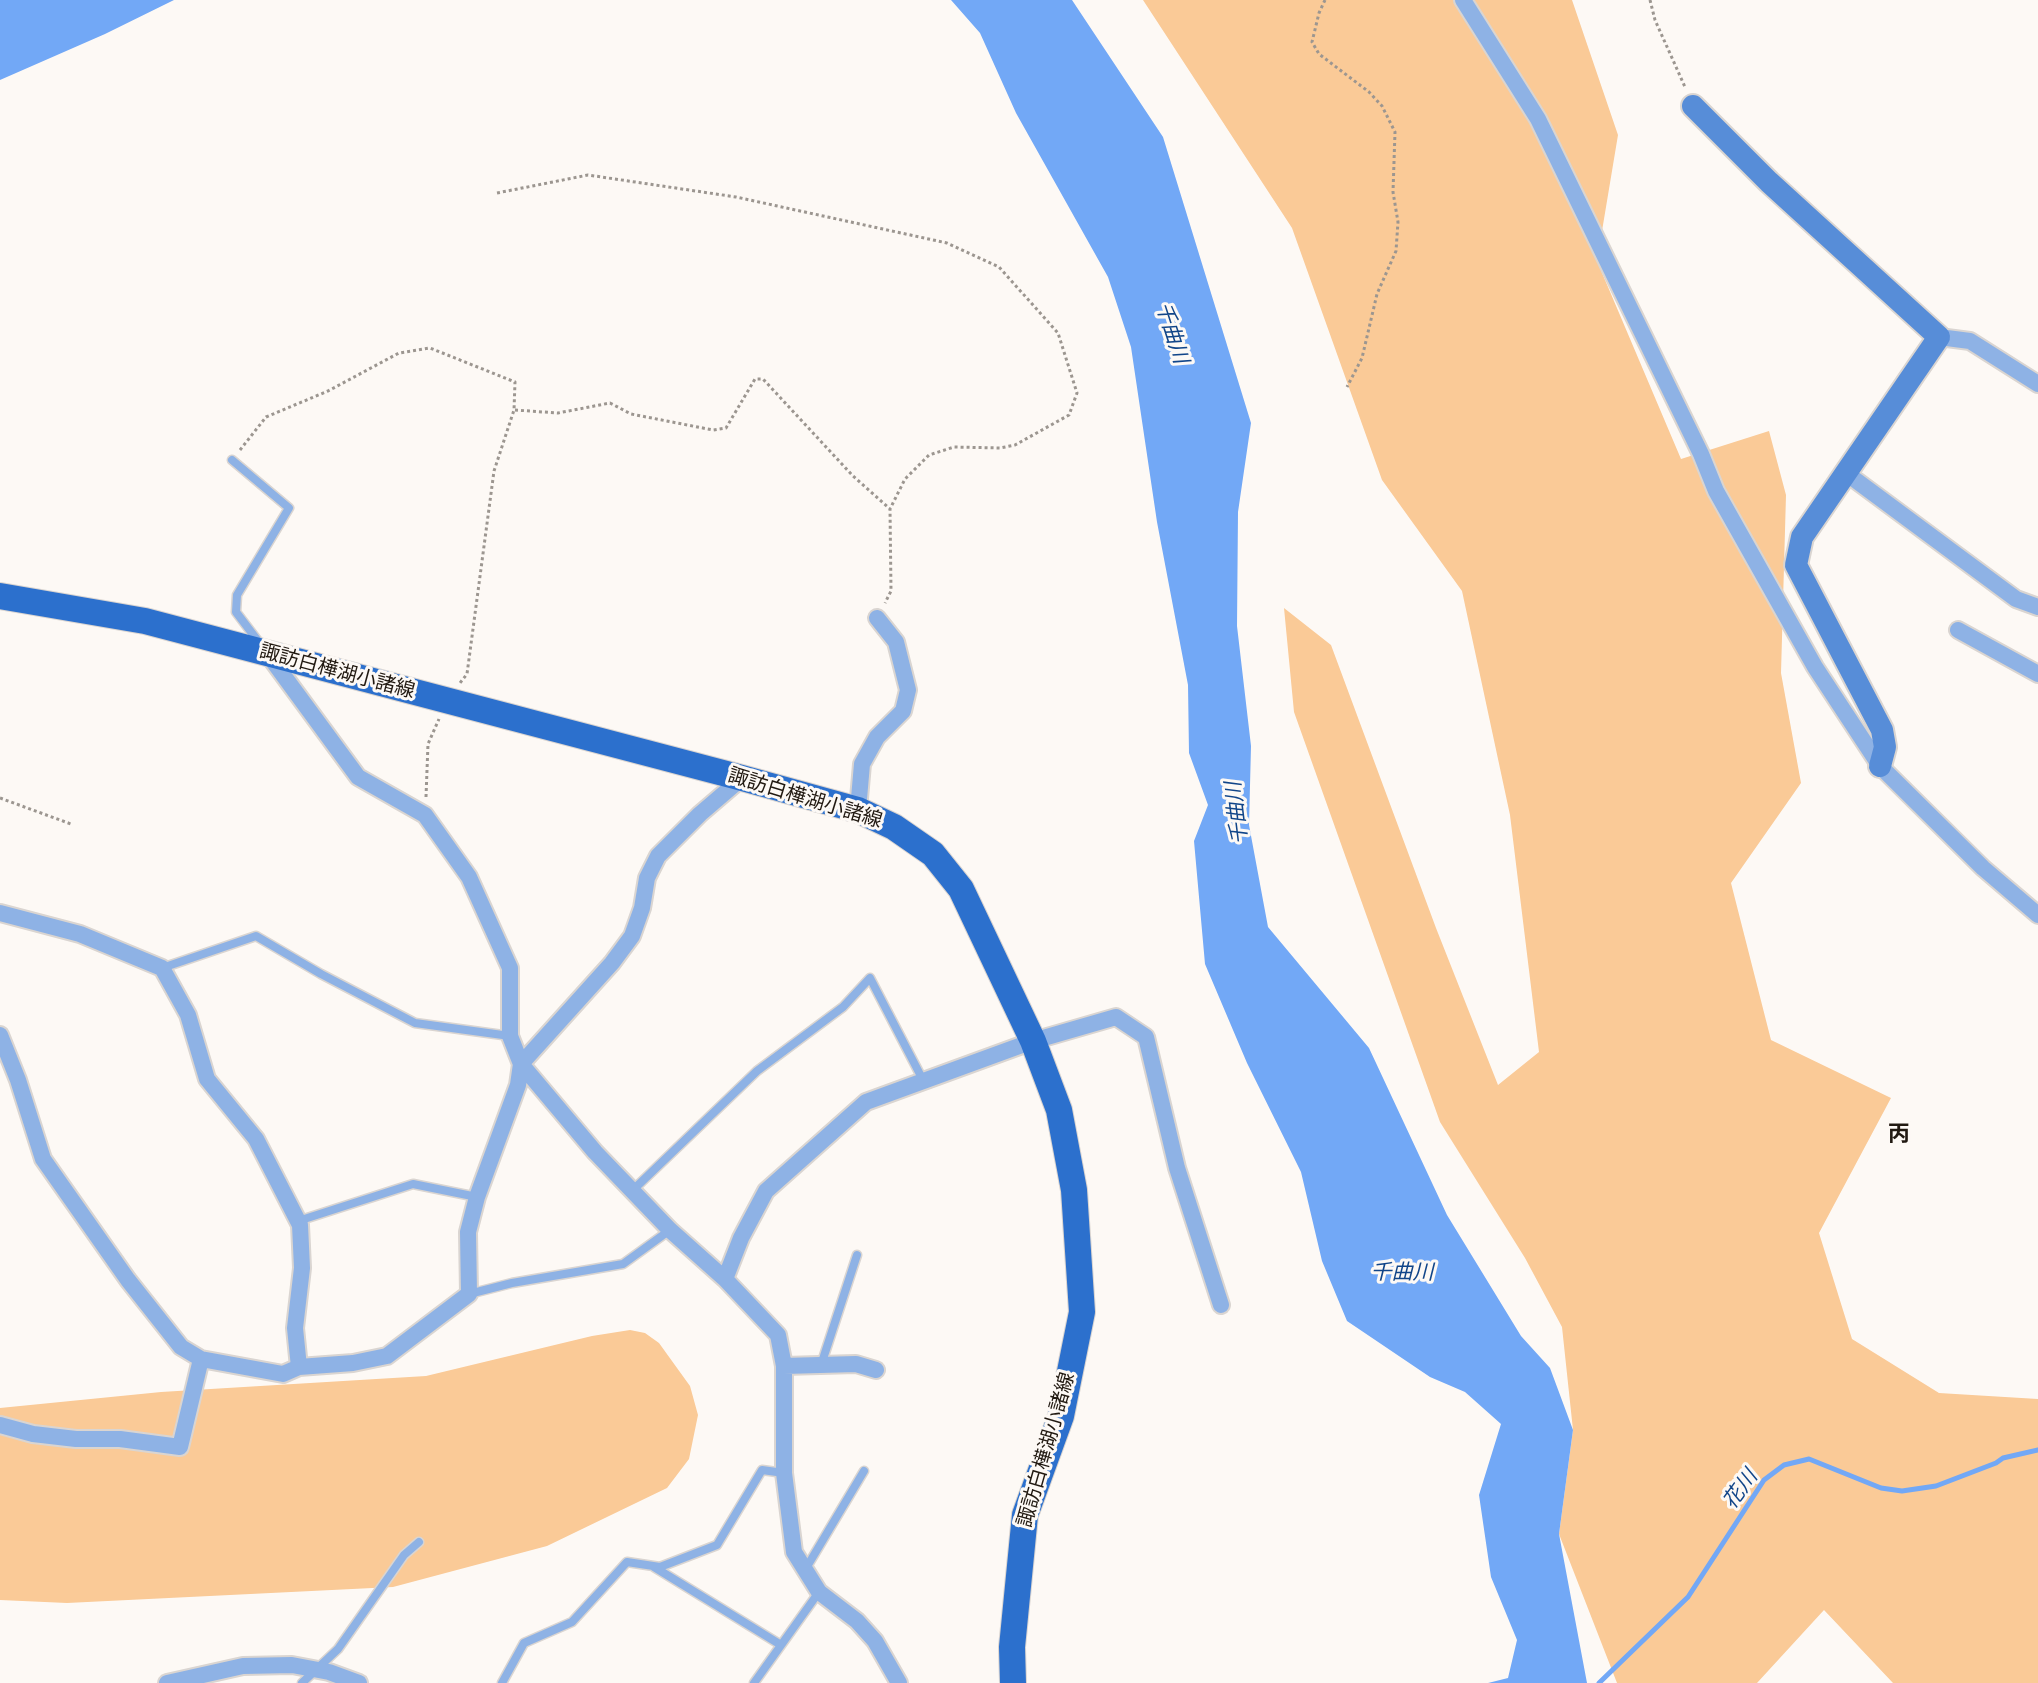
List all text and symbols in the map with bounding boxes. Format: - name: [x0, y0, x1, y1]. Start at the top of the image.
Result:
- water label: 千曲川: [1149, 299, 1193, 367]
- street label: 諏訪白樺湖小諸線: [257, 640, 417, 704]
- street label: 諏訪白樺湖小諸線: [725, 764, 885, 834]
- water label: 千曲川: [1222, 780, 1254, 846]
- district label: 丙: [1888, 1122, 1910, 1148]
- water label: 千曲川: [1371, 1261, 1433, 1287]
- street label: 諏訪白樺湖小諸線: [1013, 1370, 1081, 1530]
- water label: 花川: [1718, 1466, 1764, 1514]

